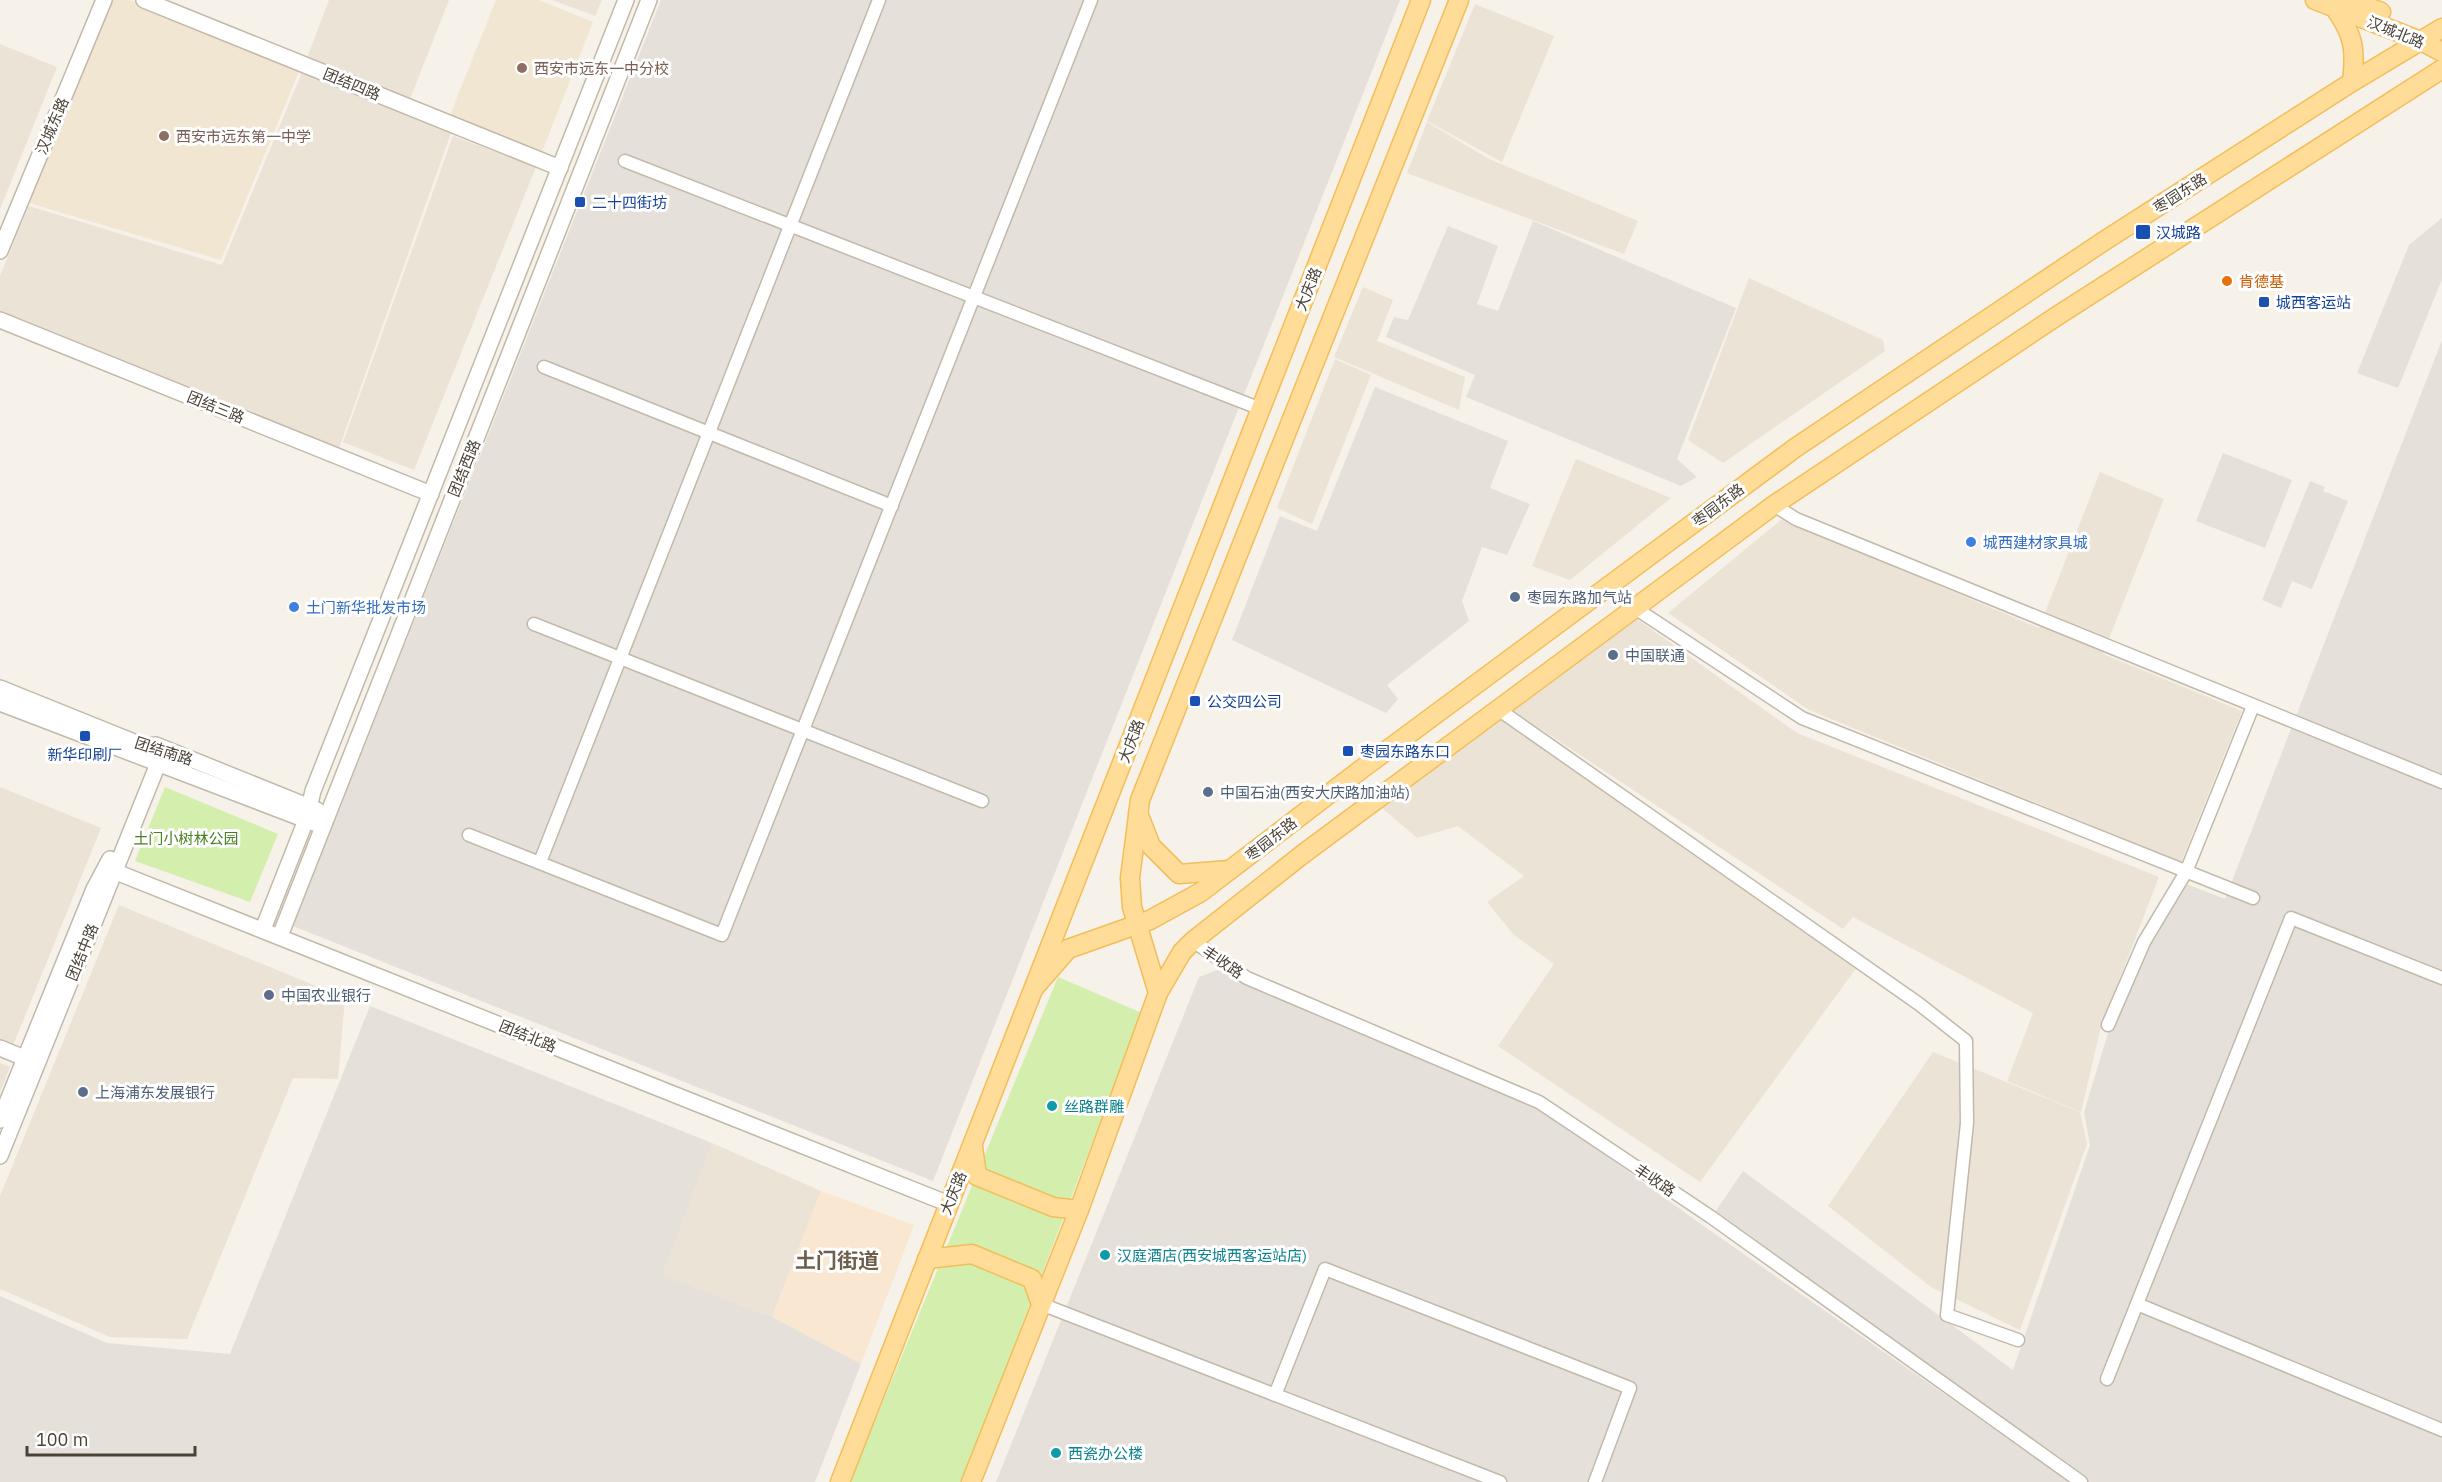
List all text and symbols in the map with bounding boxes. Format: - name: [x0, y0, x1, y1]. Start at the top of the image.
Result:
- street label: 汉城北路: [2365, 12, 2427, 52]
- place label: 西安市远东一中分校: [534, 59, 669, 78]
- marker: 西安市远东一中分校: [515, 61, 529, 75]
- street label: 团结四路: [321, 64, 383, 104]
- street label: 汉城东路: [32, 95, 72, 157]
- place label: 西安市远东第一中学: [176, 127, 311, 146]
- marker: 西安市远东第一中学: [157, 129, 171, 143]
- street label: 枣园东路: [2150, 169, 2210, 217]
- place label: 二十四街坊: [592, 193, 667, 212]
- marker: 二十四街坊: [573, 195, 587, 209]
- marker: 汉城路: [2134, 223, 2152, 241]
- place label: 汉城路: [2156, 223, 2201, 242]
- street label: 大庆路: [1291, 265, 1325, 313]
- place label: 肯德基: [2239, 272, 2284, 291]
- marker: 肯德基: [2220, 274, 2234, 288]
- place label: 城西客运站: [2276, 293, 2351, 312]
- marker: 城西客运站: [2257, 295, 2271, 309]
- street label: 团结三路: [185, 387, 247, 427]
- street label: 团结西路: [444, 437, 484, 499]
- street label: 枣园东路: [1688, 479, 1748, 531]
- place label: 城西建材家具城: [1983, 533, 2088, 552]
- marker: 城西建材家具城: [1964, 535, 1978, 549]
- place label: 枣园东路加气站: [1527, 588, 1632, 607]
- marker: 枣园东路加气站: [1508, 590, 1522, 604]
- place label: 土门新华批发市场: [306, 598, 426, 617]
- marker: 土门新华批发市场: [287, 600, 301, 614]
- place label: 中国联通: [1625, 646, 1685, 665]
- marker: 中国联通: [1606, 648, 1620, 662]
- place label: 公交四公司: [1207, 692, 1282, 711]
- marker: 公交四公司: [1188, 694, 1202, 708]
- street label: 大庆路: [1114, 717, 1148, 765]
- marker: 新华印刷厂: [78, 729, 92, 743]
- street label: 团结南路: [133, 733, 195, 769]
- place label: 枣园东路东口: [1360, 742, 1450, 761]
- marker: 枣园东路东口: [1341, 744, 1355, 758]
- place label: 新华印刷厂: [47, 745, 123, 764]
- place label: 中国石油(西安大庆路加油站): [1220, 783, 1410, 802]
- marker: 中国石油(西安大庆路加油站): [1201, 785, 1215, 799]
- street label: 枣园东路: [1242, 813, 1300, 865]
- park label: 土门小树林公园: [133, 829, 239, 848]
- street label: 团结中路: [62, 921, 102, 983]
- street label: 丰收路: [1199, 942, 1247, 982]
- place label: 中国农业银行: [281, 986, 371, 1005]
- marker: 中国农业银行: [262, 988, 276, 1002]
- street label: 团结北路: [497, 1016, 559, 1056]
- place label: 上海浦东发展银行: [95, 1083, 215, 1102]
- marker: 上海浦东发展银行: [76, 1085, 90, 1099]
- place label: 丝路群雕: [1064, 1097, 1124, 1116]
- marker: 丝路群雕: [1045, 1099, 1059, 1113]
- street label: 丰收路: [1631, 1160, 1679, 1200]
- street label: 大庆路: [936, 1169, 970, 1217]
- district label: 土门街道: [795, 1246, 879, 1274]
- place label: 汉庭酒店(西安城西客运站店): [1117, 1246, 1307, 1265]
- marker: 汉庭酒店(西安城西客运站店): [1098, 1248, 1112, 1262]
- scale bar: [27, 1419, 195, 1457]
- text: 100 m: [36, 1428, 88, 1451]
- place label: 西瓷办公楼: [1068, 1444, 1143, 1463]
- marker: 西瓷办公楼: [1049, 1446, 1063, 1460]

